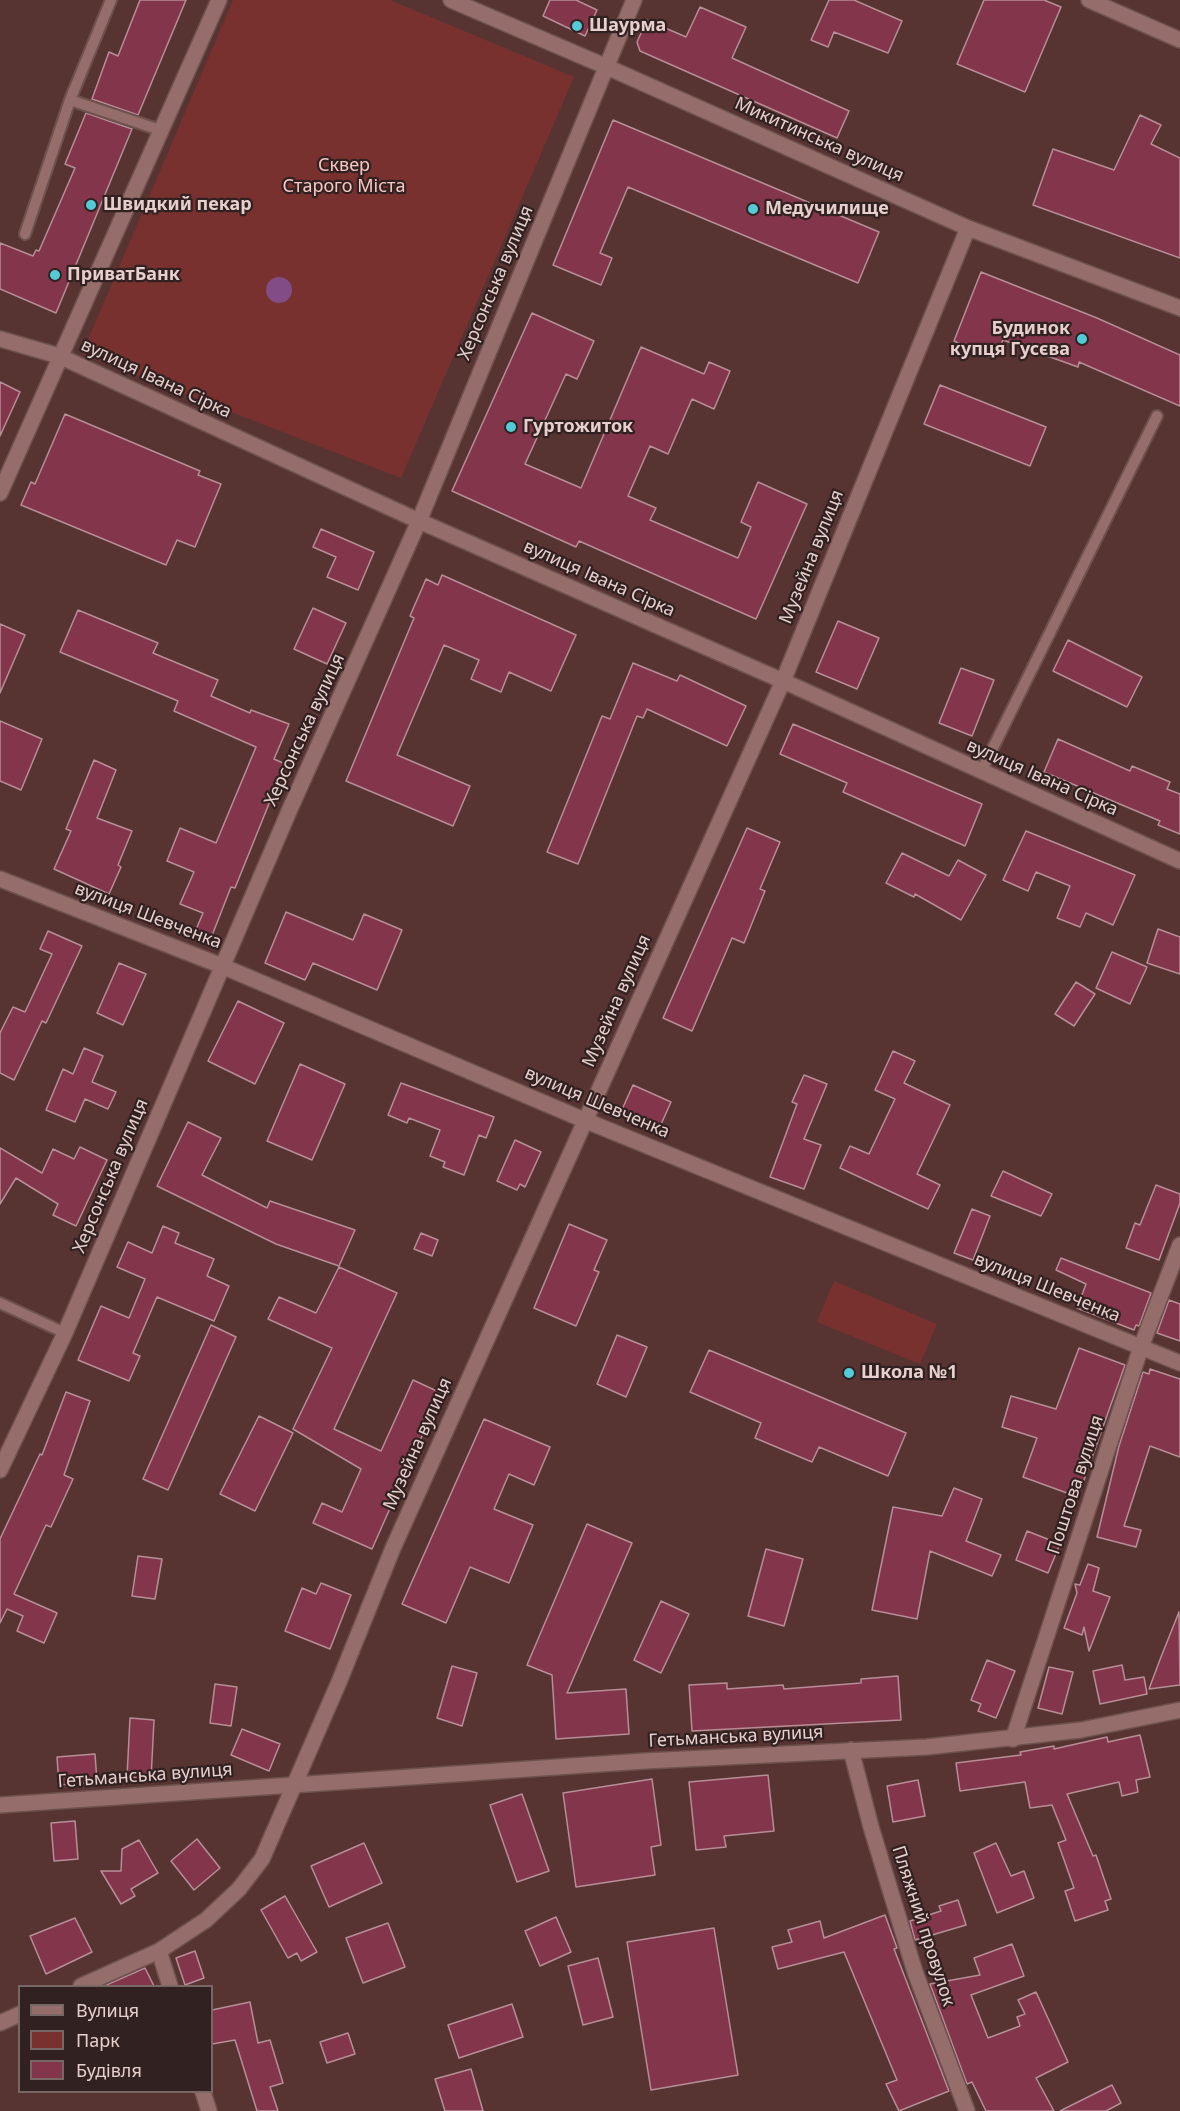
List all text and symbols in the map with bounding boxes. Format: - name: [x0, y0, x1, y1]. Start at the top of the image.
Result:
- place label: Шаурма: [589, 15, 666, 37]
- marker: Шаурма: [570, 19, 584, 33]
- street label: Микитинська вулиця: [731, 93, 907, 187]
- park label: Сквер Старого Міста: [283, 155, 405, 198]
- place label: Швидкий пекар: [103, 194, 252, 216]
- marker: Швидкий пекар: [84, 198, 98, 212]
- place label: Медучилище: [765, 198, 889, 220]
- marker: Медучилище: [746, 202, 760, 216]
- street label: Херсонська вулиця: [454, 203, 538, 363]
- place label: ПриватБанк: [67, 264, 180, 286]
- marker: ПриватБанк: [48, 268, 62, 282]
- place label: Будинок купця Гусєва: [950, 318, 1070, 360]
- marker: Будинок купця Гусєва: [1075, 332, 1089, 346]
- street label: вулиця Івана Сірка: [77, 335, 235, 423]
- place label: Гуртожиток: [523, 416, 633, 438]
- marker: Гуртожиток: [504, 420, 518, 434]
- street label: Музейна вулиця: [775, 487, 849, 627]
- street label: вулиця Івана Сірка: [520, 536, 678, 622]
- street label: Херсонська вулиця: [260, 650, 350, 810]
- street label: вулиця Івана Сірка: [963, 735, 1121, 821]
- street label: вулиця Шевченка: [72, 878, 224, 954]
- street label: Музейна вулиця: [578, 932, 656, 1070]
- street label: вулиця Шевченка: [521, 1063, 673, 1143]
- street label: Херсонська вулиця: [69, 1096, 153, 1256]
- street label: вулиця Шевченка: [971, 1249, 1123, 1327]
- place label: Школа №1: [861, 1362, 958, 1384]
- marker: Школа №1: [842, 1366, 856, 1380]
- street label: Музейна вулиця: [379, 1375, 457, 1513]
- street label: Поштова вулиця: [1043, 1413, 1109, 1557]
- street label: Гетьманська вулиця: [648, 1722, 824, 1752]
- street label: Гетьманська вулиця: [57, 1759, 233, 1793]
- street label: Пляжний провулок: [887, 1843, 959, 2009]
- legend: [18, 1985, 213, 2093]
- text: Вулиця: [76, 1998, 139, 2022]
- text: Парк: [76, 2028, 120, 2052]
- text: Будівля: [76, 2058, 142, 2082]

